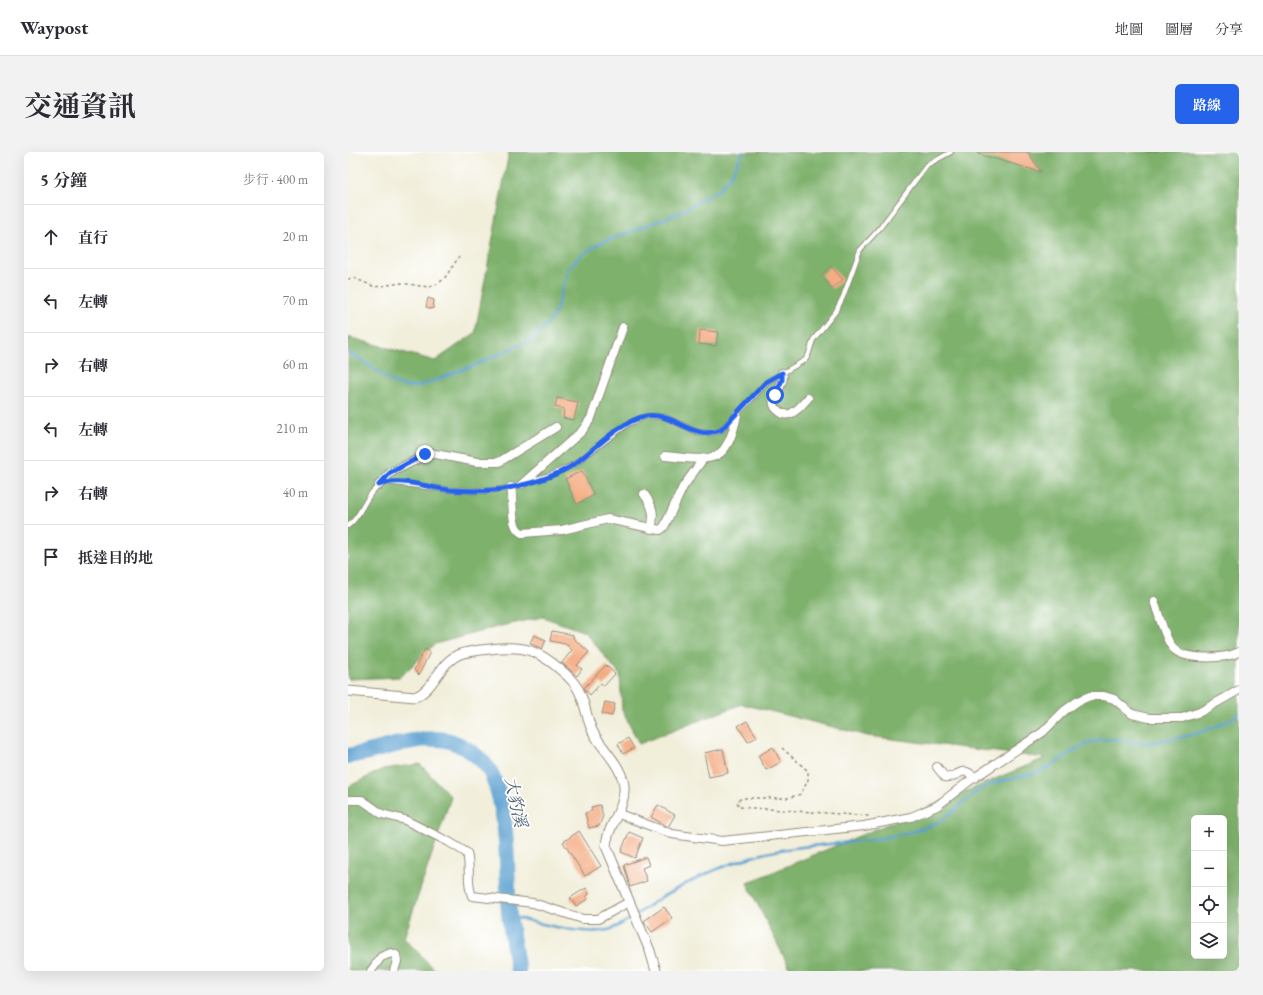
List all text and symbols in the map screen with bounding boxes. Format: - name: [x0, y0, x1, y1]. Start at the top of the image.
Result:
- text: Waypost: [20, 15, 88, 40]
- text: 地圖: [1115, 20, 1143, 38]
- text: 圖層: [1165, 20, 1193, 38]
- text: 分享: [1215, 20, 1243, 38]
- button: 路線: [1175, 84, 1239, 124]
- text: 交通資訊: [24, 88, 136, 124]
- text: 5 分鐘: [40, 169, 87, 191]
- text: 步行 · 400 m: [243, 171, 308, 188]
- icon: ahead: [40, 226, 62, 248]
- text: 直行: [78, 228, 108, 247]
- text: 20 m: [283, 228, 308, 245]
- icon: left: [40, 290, 62, 312]
- text: 左轉: [78, 292, 108, 311]
- text: 70 m: [283, 292, 308, 309]
- icon: right: [40, 354, 62, 376]
- text: 右轉: [78, 356, 108, 375]
- text: 60 m: [283, 356, 308, 373]
- route start: [766, 386, 784, 404]
- icon: left: [40, 418, 62, 440]
- text: 左轉: [78, 420, 108, 439]
- text: 210 m: [277, 420, 308, 437]
- route end: [416, 445, 434, 463]
- icon: right: [40, 482, 62, 504]
- text: 右轉: [78, 484, 108, 503]
- text: 40 m: [283, 484, 308, 501]
- icon: arrive: [40, 546, 62, 568]
- text: 抵達目的地: [78, 548, 153, 567]
- water label: 大豹溪: [500, 775, 532, 831]
- map controls: [1191, 815, 1227, 959]
- button: +: [1191, 815, 1227, 851]
- button: −: [1191, 851, 1227, 887]
- button: locate: [1191, 887, 1227, 923]
- button: layers: [1191, 923, 1227, 959]

